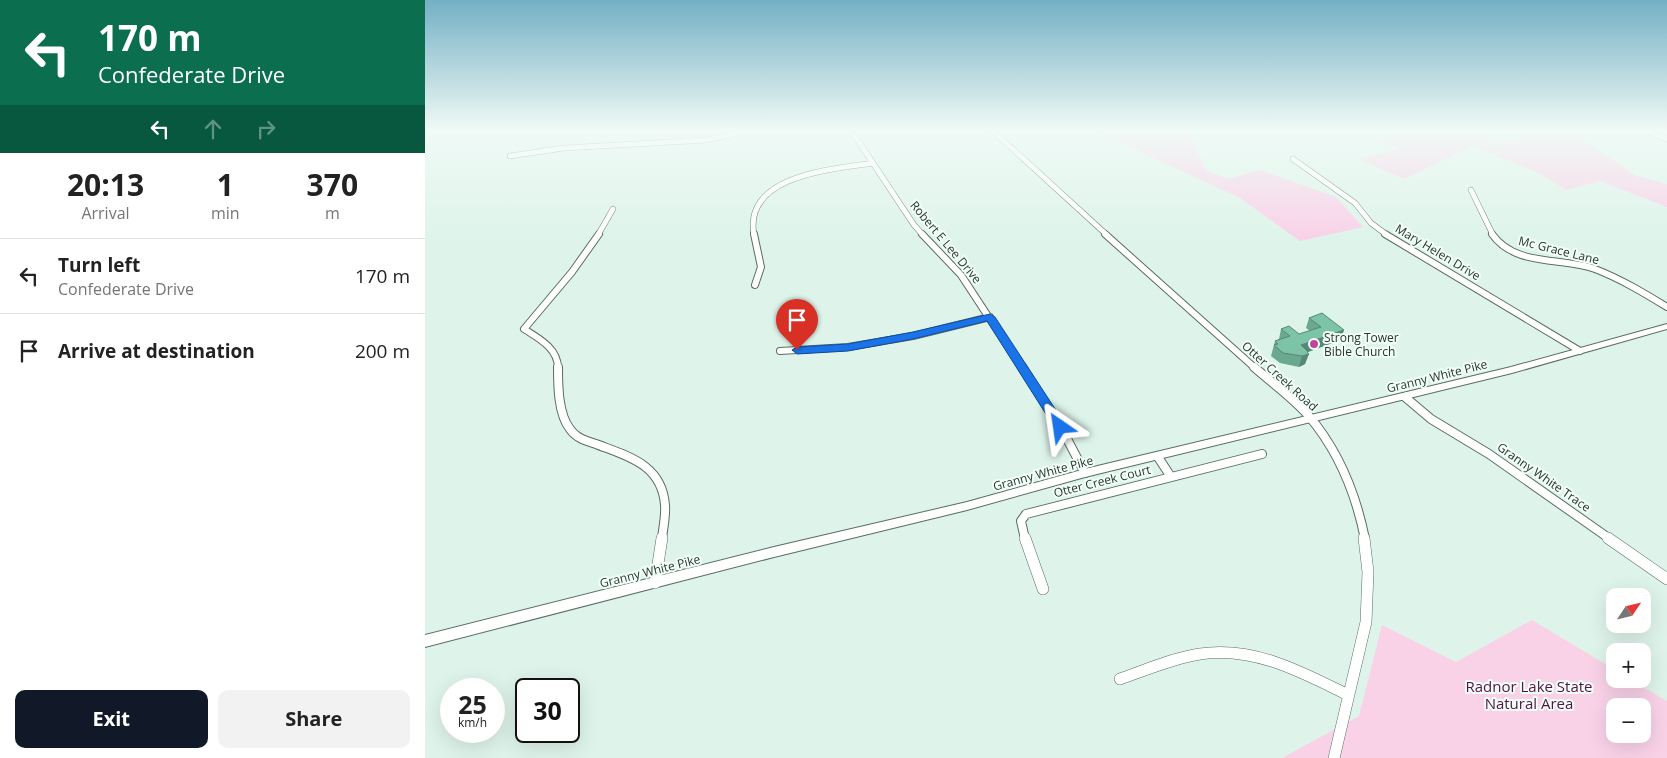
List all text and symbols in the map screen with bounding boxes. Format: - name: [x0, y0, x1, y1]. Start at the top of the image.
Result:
- text: 170 m: [98, 14, 202, 61]
- icon: left: [15, 20, 80, 85]
- text: Confederate Drive: [98, 59, 285, 89]
- icon: left: [146, 115, 174, 143]
- icon: ahead: [199, 115, 227, 143]
- icon: right: [252, 115, 280, 143]
- text: 20:13: [67, 164, 144, 205]
- text: 1: [217, 164, 234, 205]
- text: 370: [307, 164, 358, 205]
- street label: Robert E Lee Drive: [906, 197, 986, 287]
- text: Arrival: [81, 202, 130, 224]
- text: min: [211, 202, 240, 224]
- text: m: [325, 202, 340, 224]
- street label: Mary Helen Drive: [1392, 220, 1484, 284]
- street label: Mc Grace Lane: [1517, 232, 1601, 268]
- text: Turn left: [58, 252, 140, 278]
- icon: left: [15, 262, 43, 290]
- text: 170 m: [355, 263, 410, 289]
- text: Confederate Drive: [58, 278, 194, 300]
- pin: [776, 299, 818, 350]
- icon: arrive: [783, 306, 811, 334]
- place label: Strong Tower Bible Church: [1324, 329, 1399, 360]
- icon: arrive: [15, 337, 43, 365]
- street label: Otter Creek Road: [1238, 337, 1322, 415]
- text: Arrive at destination: [58, 338, 255, 364]
- text: 200 m: [355, 338, 410, 364]
- marker: Strong Tower Bible Church: [1308, 338, 1320, 350]
- street label: Granny White Pike: [1385, 355, 1489, 397]
- position arrow: [1033, 400, 1085, 452]
- street label: Granny White Trace: [1494, 438, 1594, 516]
- street label: Granny White Pike: [991, 451, 1095, 495]
- street label: Otter Creek Court: [1052, 461, 1152, 501]
- street label: Granny White Pike: [598, 550, 702, 592]
- north arrow: [1606, 588, 1651, 632]
- map controls: [1606, 588, 1651, 743]
- button: +: [1606, 643, 1651, 688]
- park label: Radnor Lake State Natural Area: [1465, 676, 1593, 713]
- speed limit sign: 30: [515, 678, 580, 743]
- text: 25: [458, 687, 487, 721]
- button: Exit: [15, 690, 208, 748]
- button: Share: [218, 690, 410, 748]
- button: −: [1606, 698, 1651, 743]
- text: km/h: [458, 714, 487, 731]

